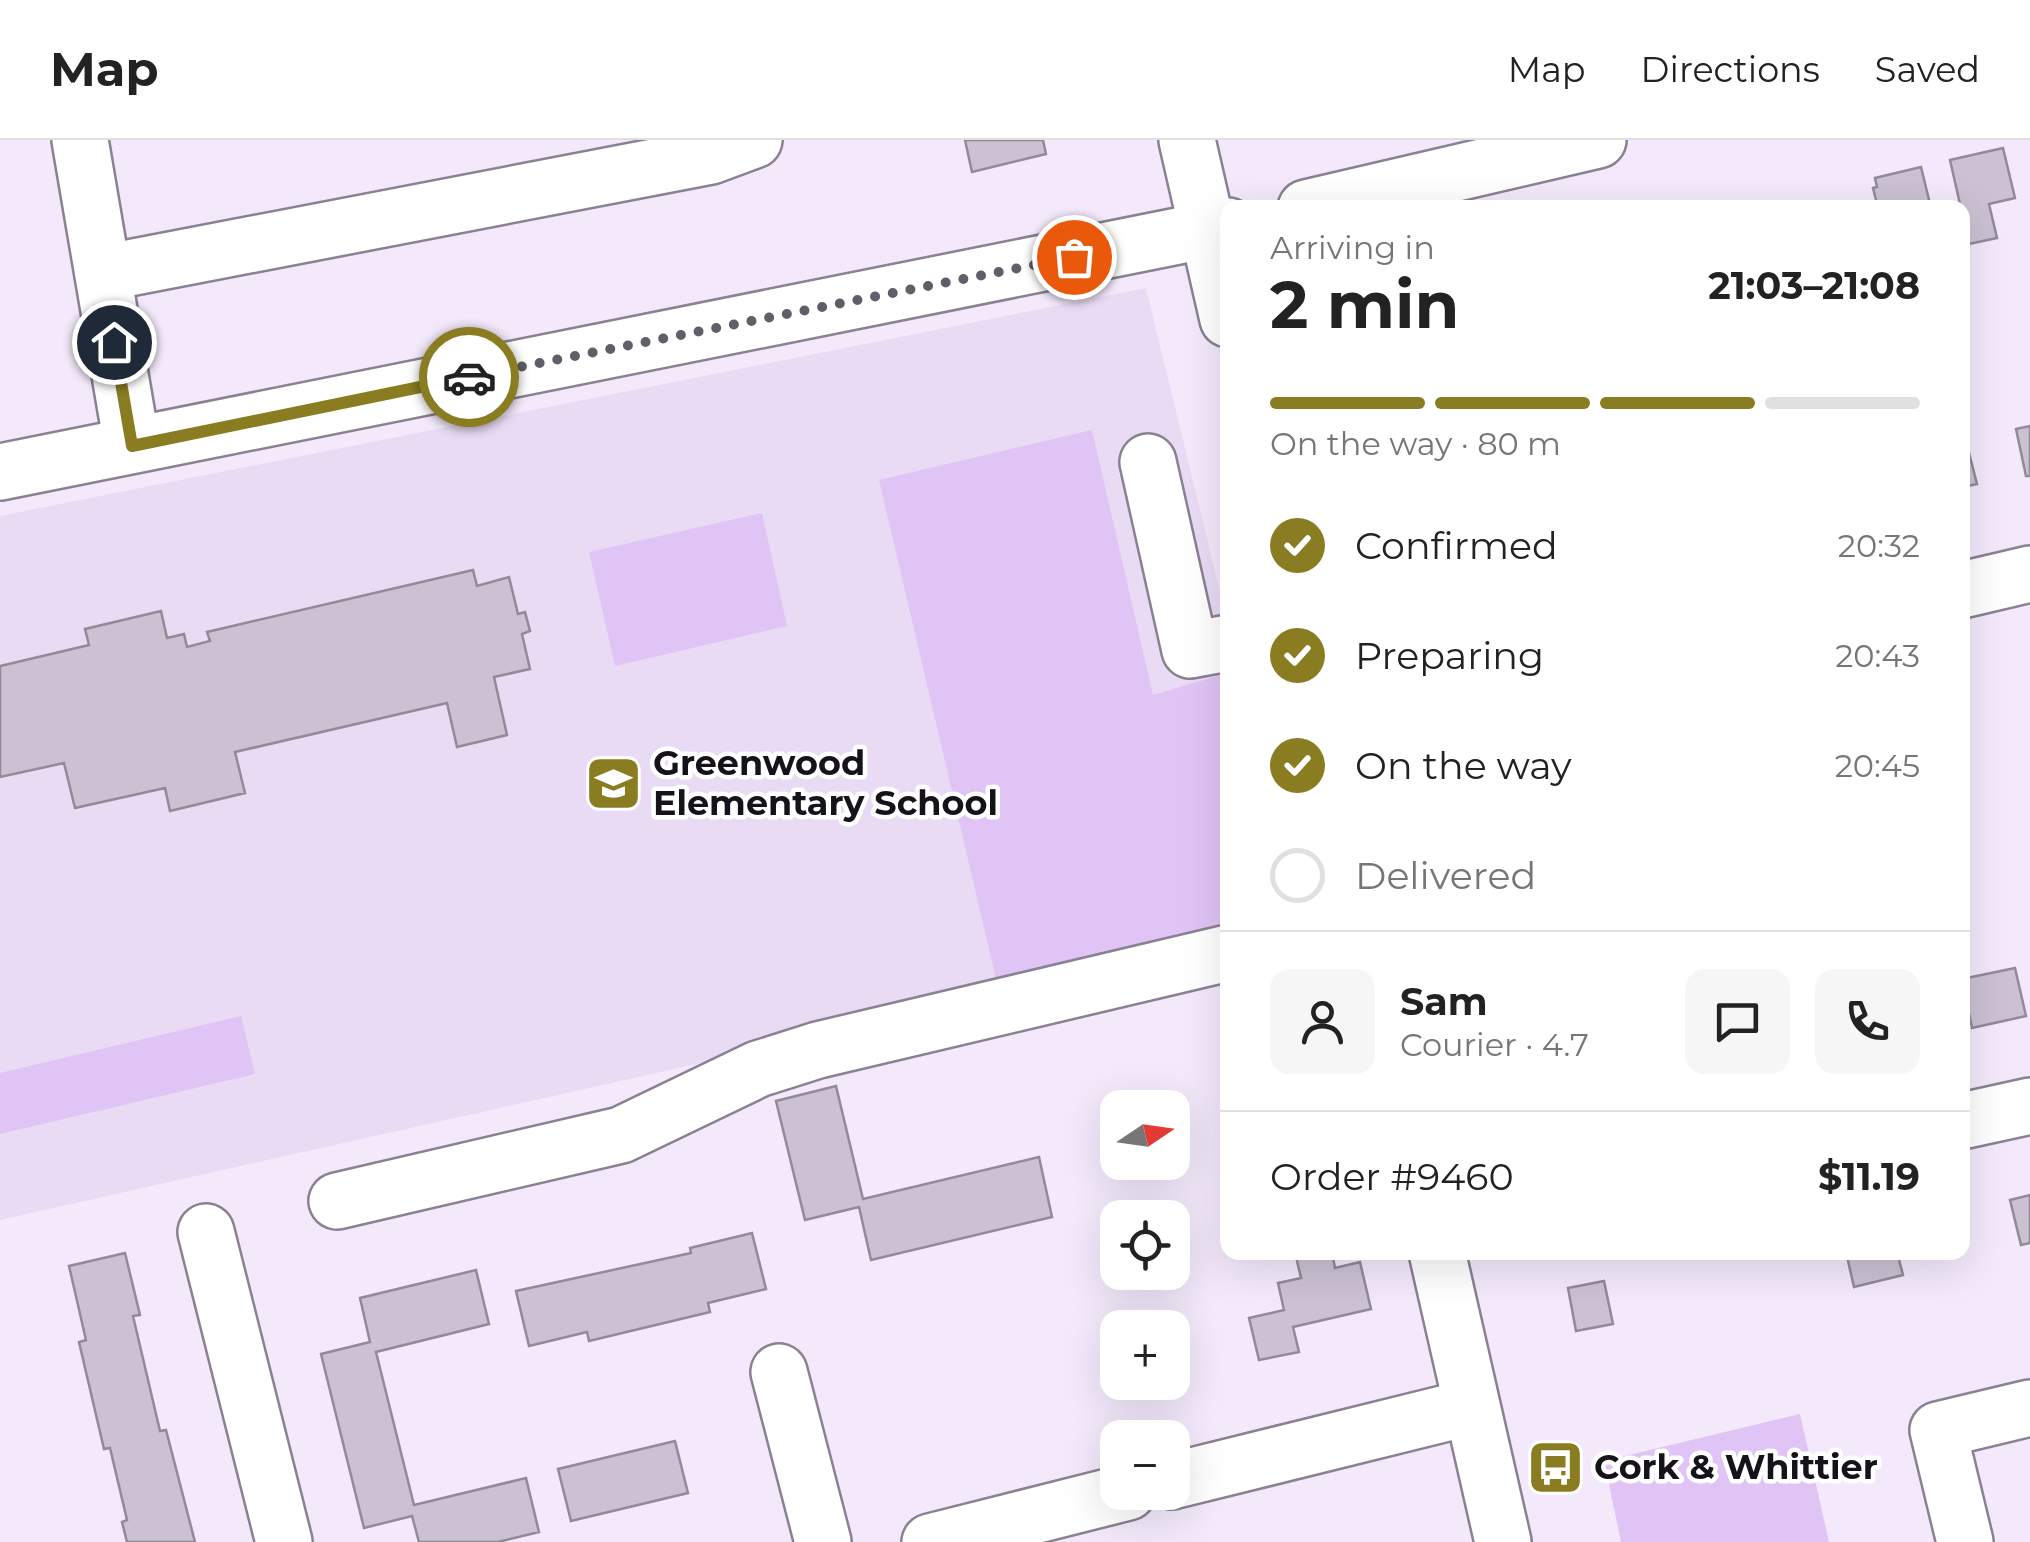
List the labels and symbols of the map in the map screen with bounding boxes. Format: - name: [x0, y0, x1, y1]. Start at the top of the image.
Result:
- pin: [1032, 215, 1117, 300]
- pin: [72, 300, 157, 385]
- courier: [419, 327, 519, 427]
- place label: Greenwood Elementary School: [653, 741, 998, 824]
- school or university icon: Greenwood Elementary School: [584, 753, 644, 813]
- north arrow: [1100, 1090, 1190, 1180]
- bus stop icon: Cork & Whittier: [1525, 1437, 1585, 1497]
- place label: Cork & Whittier: [1594, 1445, 1878, 1488]

